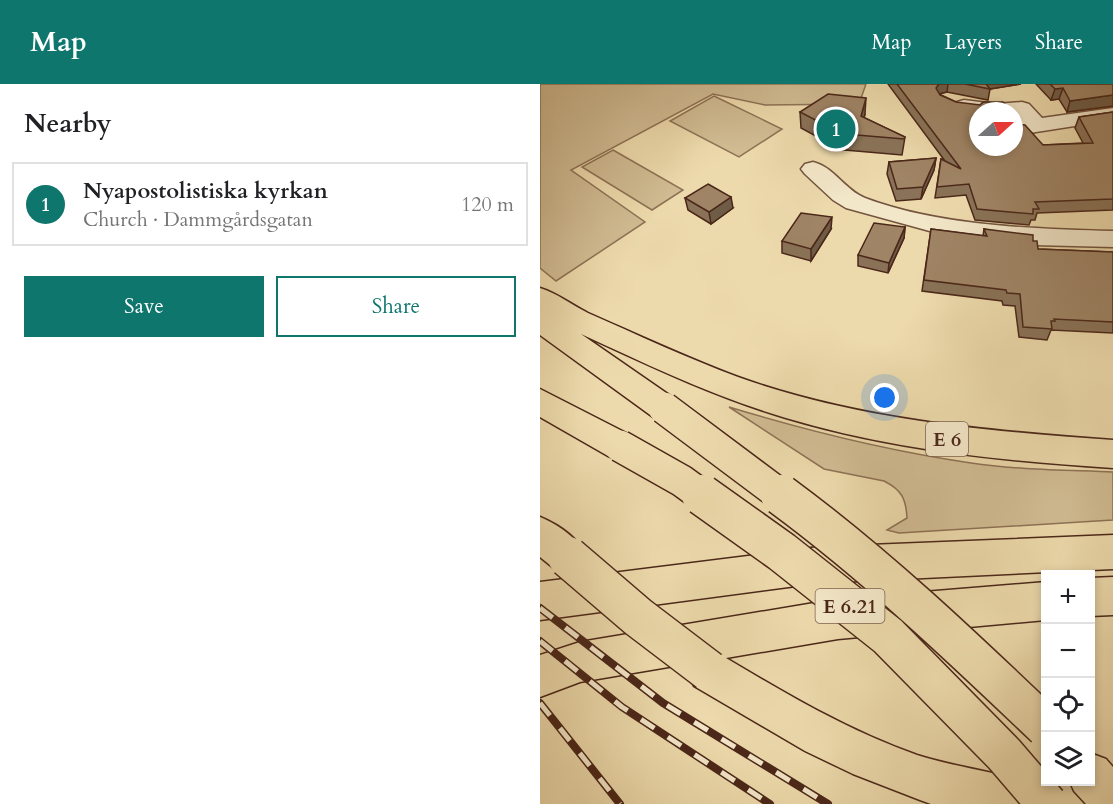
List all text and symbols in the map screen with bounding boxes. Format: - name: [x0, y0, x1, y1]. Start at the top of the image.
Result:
- text: Map: [30, 23, 87, 61]
- text: Map: [872, 28, 912, 57]
- text: Layers: [945, 28, 1002, 57]
- text: Share: [1035, 28, 1083, 57]
- north arrow: [969, 102, 1023, 156]
- text: Nearby: [24, 106, 112, 141]
- pin: 1: [816, 106, 856, 152]
- text: Nyapostolistiska kyrkan: [83, 176, 328, 206]
- text: 1: [40, 191, 51, 218]
- text: 120 m: [461, 191, 514, 218]
- text: Church · Dammgårdsgatan: [83, 206, 313, 233]
- button: Save: [24, 276, 264, 337]
- button: Share: [276, 276, 516, 337]
- your location: [870, 383, 899, 412]
- road number: E 6: [926, 422, 968, 456]
- map controls: [1041, 570, 1095, 786]
- button: +: [1041, 570, 1095, 624]
- road number: E 6.21: [816, 589, 884, 623]
- button: −: [1041, 624, 1095, 678]
- button: locate: [1041, 678, 1095, 732]
- button: layers: [1041, 732, 1095, 786]

